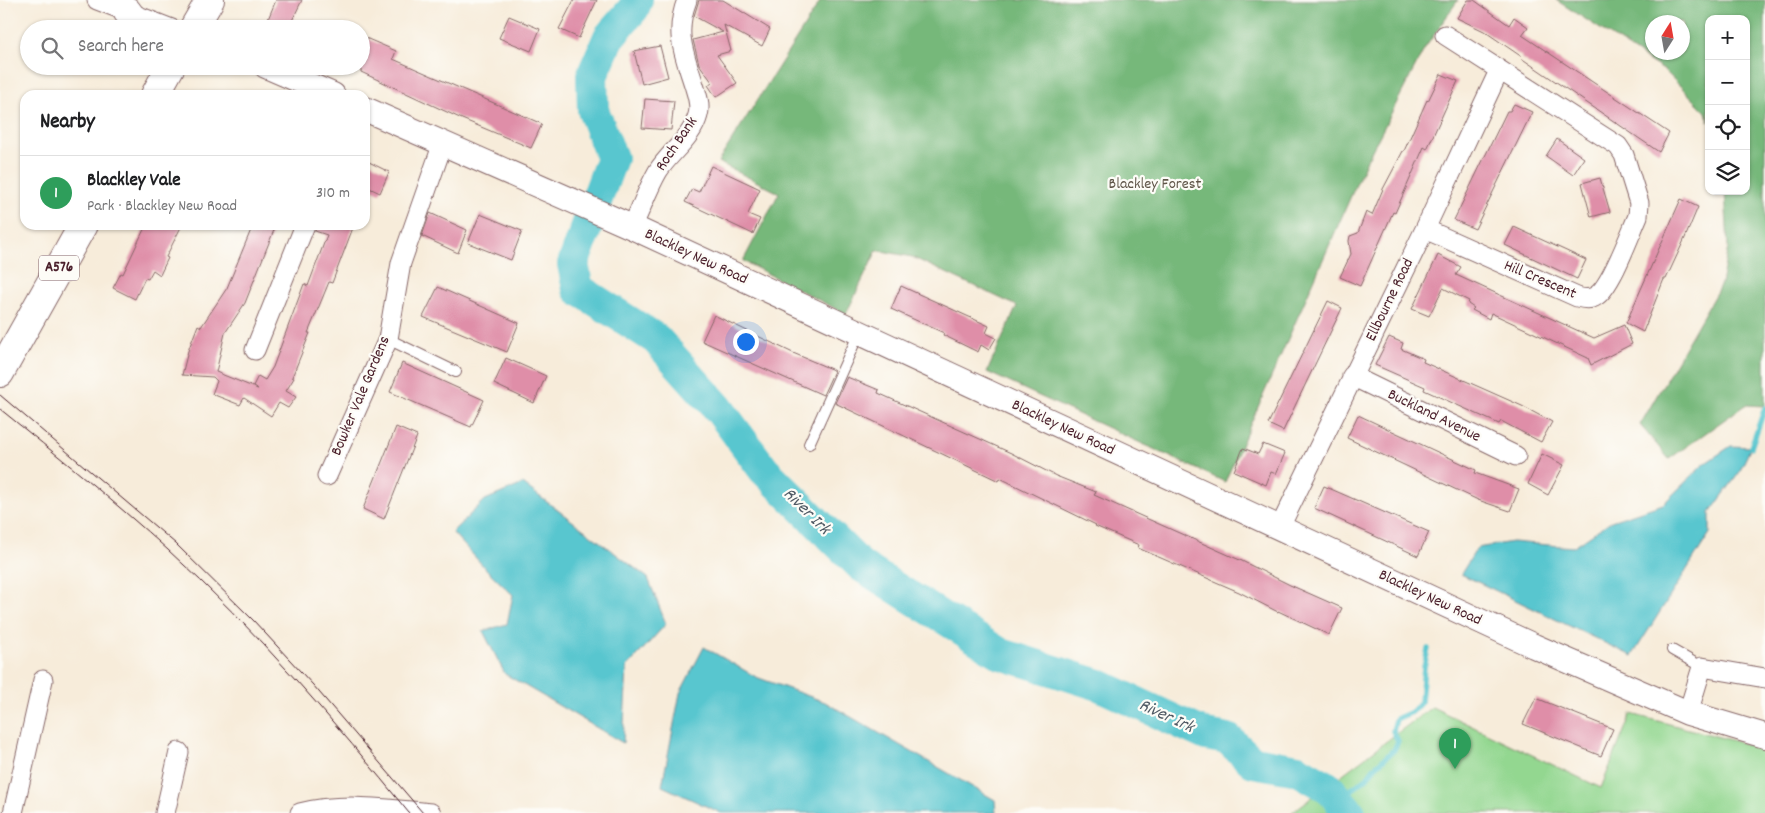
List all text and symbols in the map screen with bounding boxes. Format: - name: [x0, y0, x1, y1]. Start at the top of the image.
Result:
- north arrow: [1645, 15, 1690, 60]
- map controls: [1705, 15, 1750, 195]
- button: +: [1705, 15, 1750, 60]
- search box: [20, 20, 370, 75]
- icon: search: [38, 34, 66, 62]
- text: Search here: [78, 34, 164, 61]
- button: −: [1705, 60, 1750, 105]
- button: locate: [1705, 105, 1750, 150]
- text: Nearby: [40, 108, 95, 138]
- street label: Roch Bank: [650, 112, 704, 176]
- button: layers: [1705, 150, 1750, 195]
- text: Blackley Vale: [87, 168, 181, 195]
- park label: Blackley Forest: [1109, 173, 1201, 196]
- text: 1: [54, 182, 58, 205]
- text: 310 m: [316, 182, 350, 205]
- text: Park · Blackley New Road: [87, 195, 237, 218]
- street label: Blackley New Road: [641, 223, 751, 291]
- street label: Hill Crescent: [1500, 254, 1580, 306]
- street label: Ellbourne Road: [1360, 255, 1420, 345]
- road number: A576: [39, 256, 79, 280]
- your location: [733, 329, 759, 355]
- street label: Bowker Vale Gardens: [325, 332, 397, 459]
- street label: Buckland Avenue: [1384, 383, 1484, 449]
- street label: Blackley New Road: [1008, 394, 1118, 462]
- water label: River Irk: [777, 483, 836, 542]
- street label: Blackley New Road: [1375, 564, 1485, 632]
- water label: River Irk: [1134, 693, 1199, 741]
- pin: 1: [1439, 728, 1471, 769]

